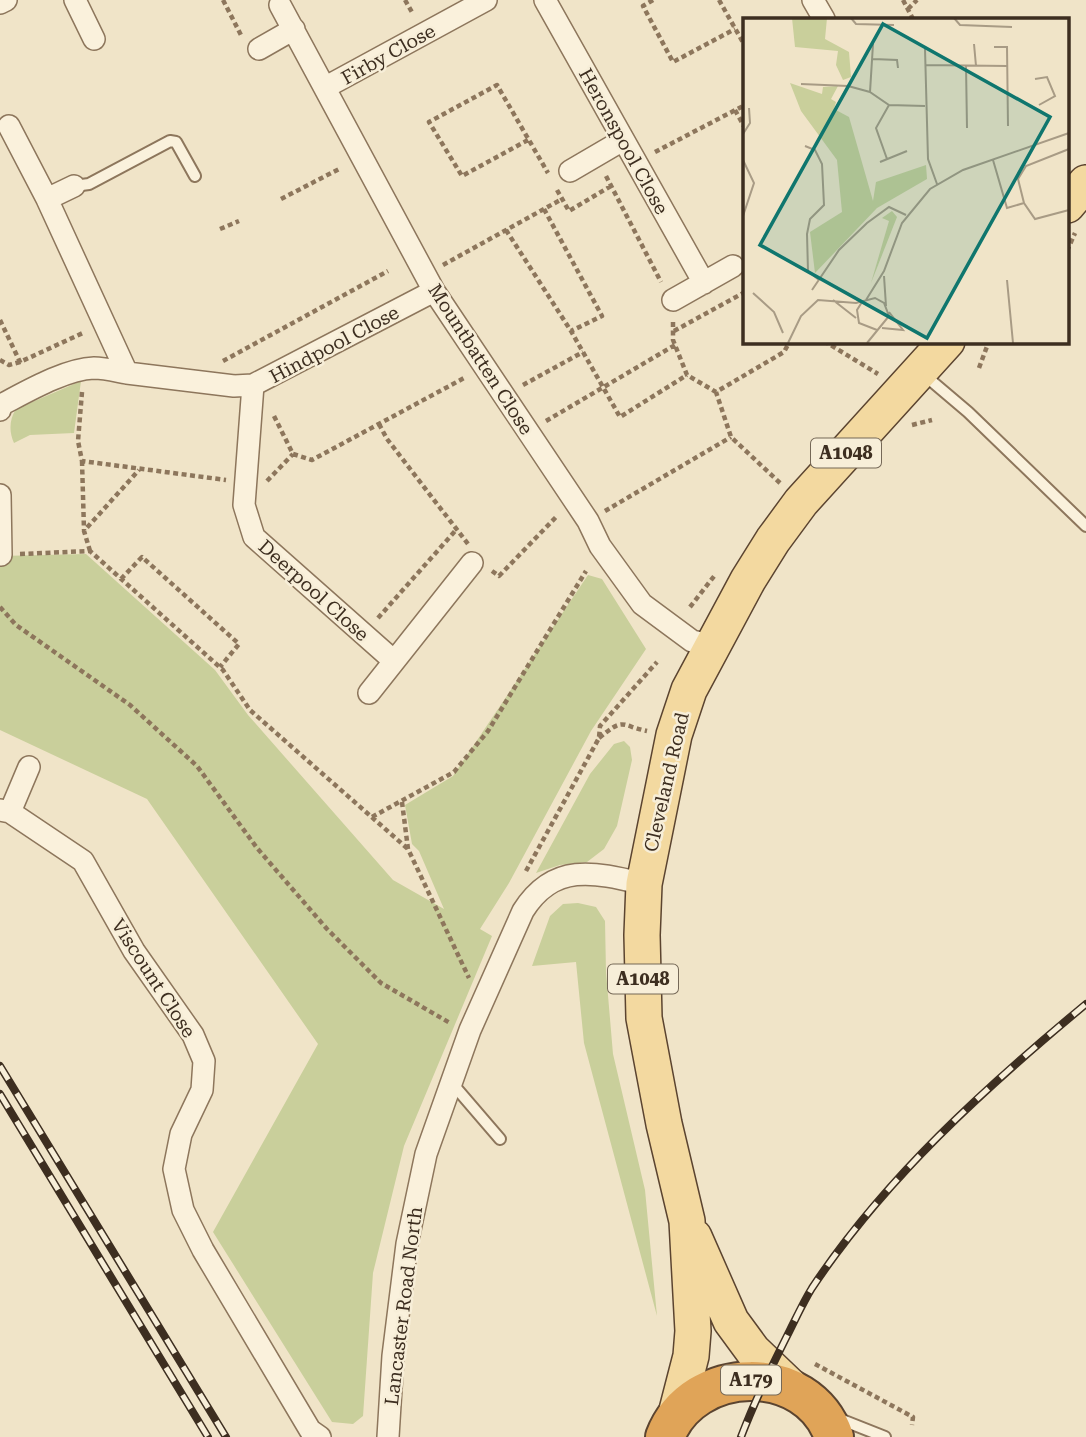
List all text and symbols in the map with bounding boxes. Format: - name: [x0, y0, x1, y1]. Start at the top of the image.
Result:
- inset map: [743, 18, 1068, 343]
- street label: Firby Close: [337, 19, 439, 90]
- street label: Heronspool Close: [574, 64, 673, 218]
- street label: Mountbatten Close: [423, 280, 538, 439]
- street label: Hindpool Close: [266, 301, 403, 388]
- road number: A1048: [811, 438, 881, 467]
- street label: Deerpool Close: [254, 535, 374, 646]
- street label: Cleveland Road: [639, 710, 694, 854]
- street label: Viscount Close: [107, 914, 201, 1042]
- road number: A1048: [608, 964, 678, 994]
- street label: Lancaster Road North: [380, 1205, 427, 1407]
- road number: A179: [721, 1366, 781, 1394]

